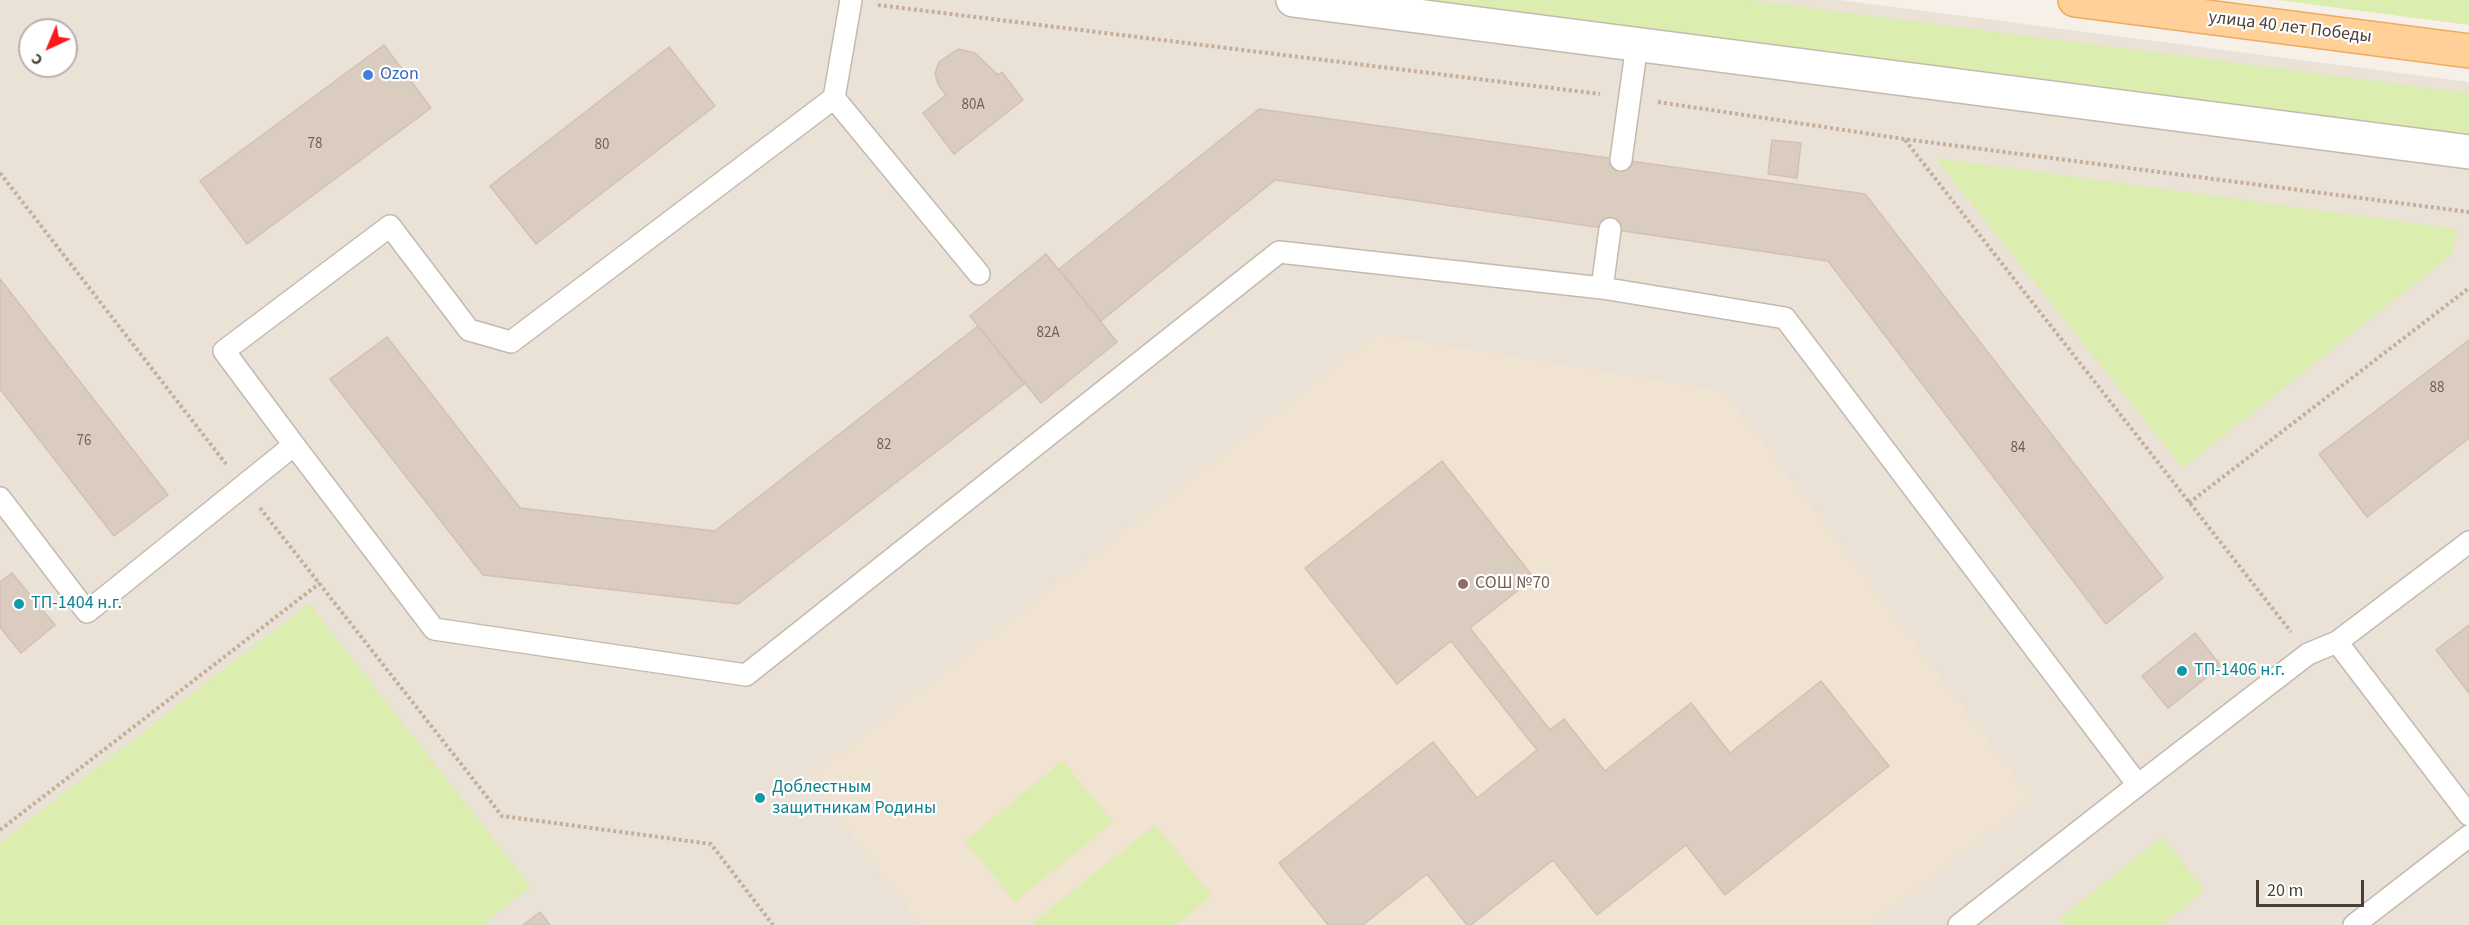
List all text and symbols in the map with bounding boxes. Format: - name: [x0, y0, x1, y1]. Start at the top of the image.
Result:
- street label: улица 40 лет Победы: [2207, 7, 2373, 49]
- north arrow: [18, 18, 78, 78]
- text: С: [26, 48, 48, 71]
- place label: Ozon: [380, 64, 419, 86]
- marker: Ozon: [361, 68, 375, 82]
- house number: 80А: [961, 97, 985, 115]
- house number: 78: [308, 136, 322, 154]
- house number: 80: [595, 137, 609, 155]
- house number: 82А: [1036, 325, 1060, 343]
- house number: 88: [2430, 380, 2444, 398]
- house number: 76: [77, 433, 91, 451]
- house number: 82: [877, 437, 891, 455]
- house number: 84: [2011, 440, 2025, 458]
- place label: СОШ №70: [1475, 573, 1550, 595]
- marker: СОШ №70: [1456, 577, 1470, 591]
- place label: ТП-1404 н.г.: [31, 593, 122, 615]
- marker: ТП-1404 н.г.: [12, 597, 26, 611]
- place label: ТП-1406 н.г.: [2194, 660, 2285, 682]
- marker: ТП-1406 н.г.: [2175, 664, 2189, 678]
- place label: Доблестным защитникам Родины: [772, 777, 936, 820]
- marker: Доблестным защитникам Родины: [753, 791, 767, 805]
- scale bar: [2259, 868, 2367, 906]
- text: 20 m: [2267, 878, 2303, 903]

